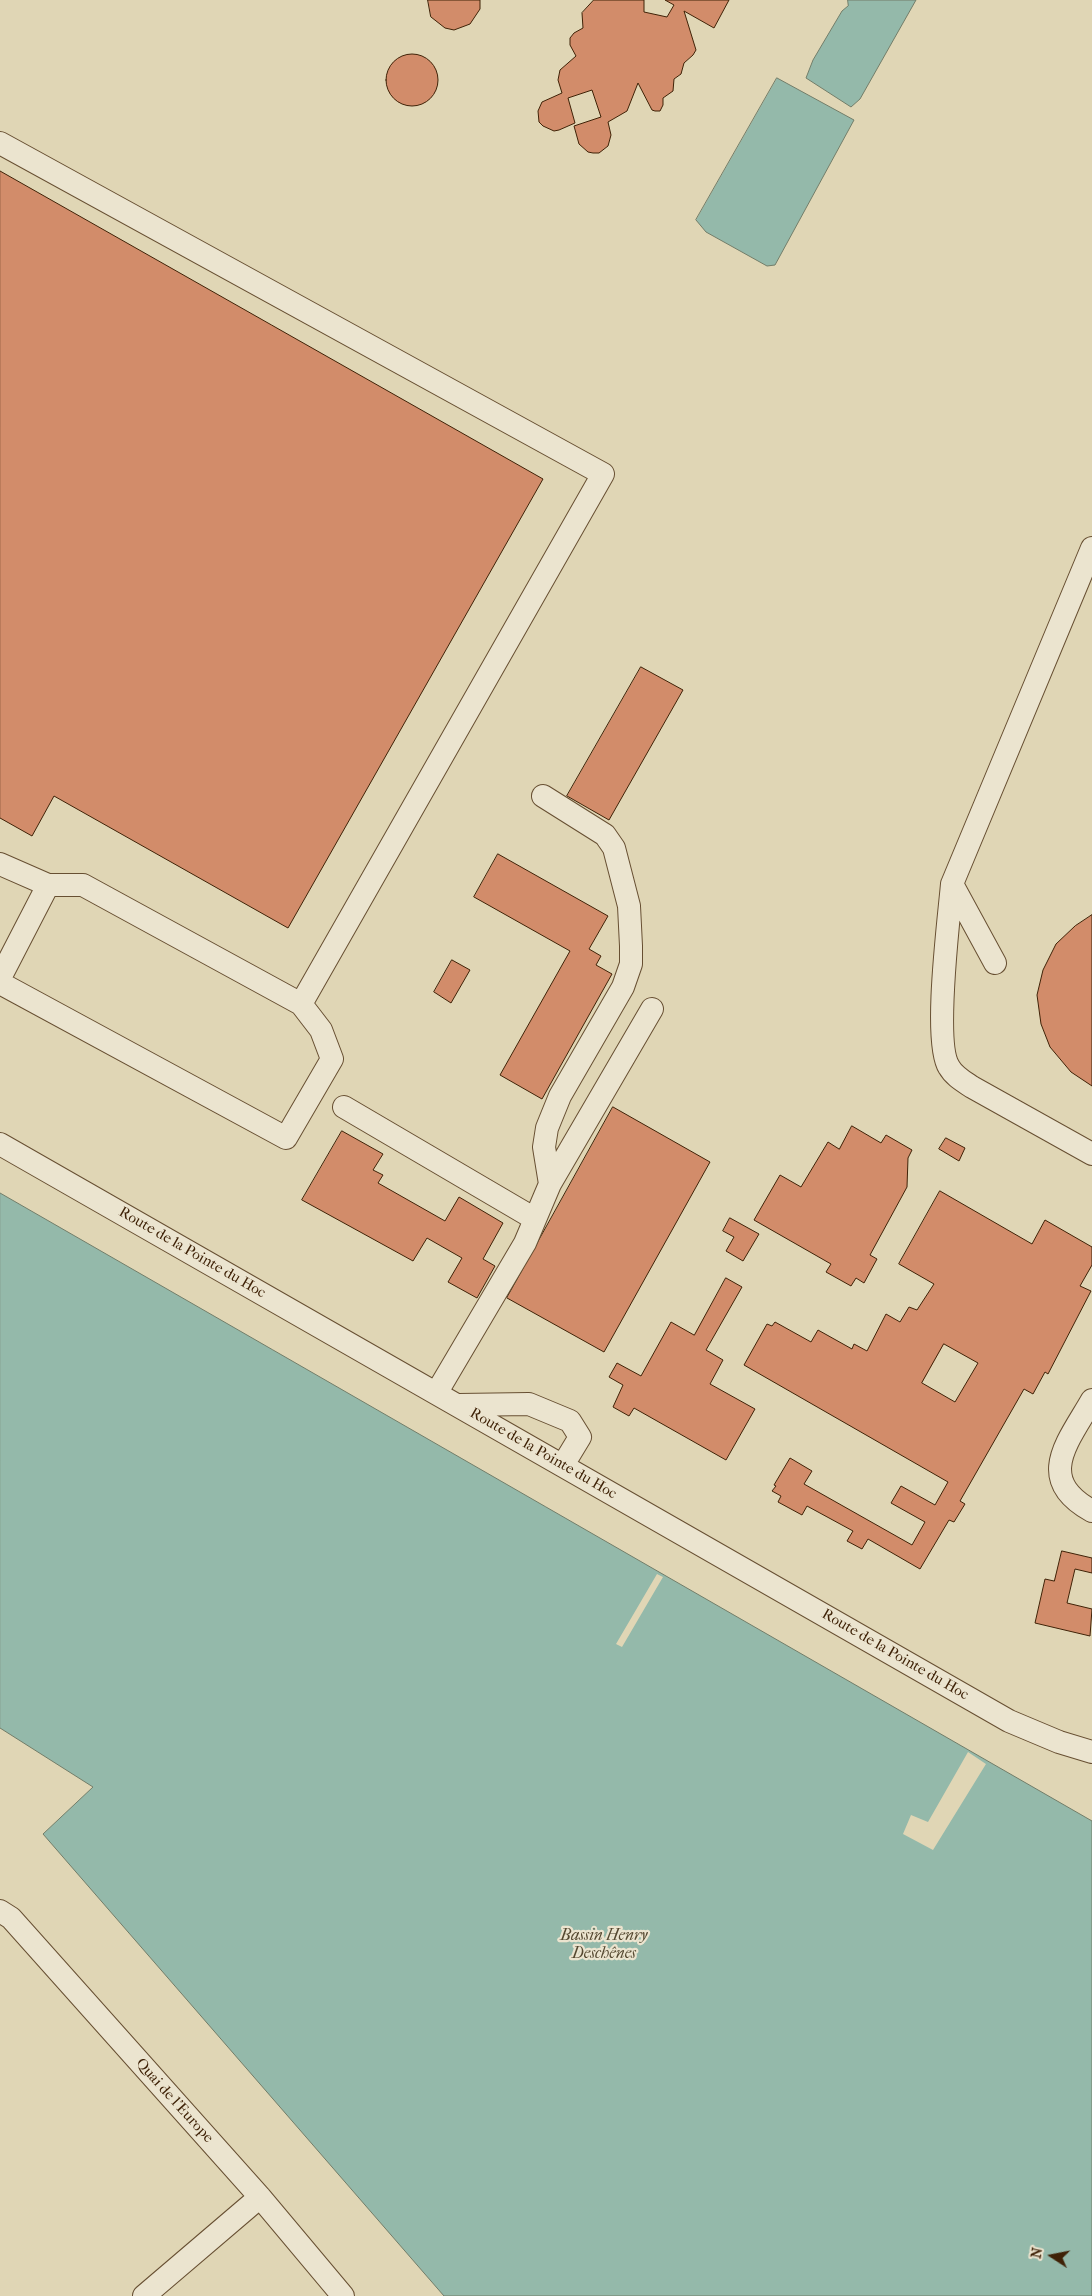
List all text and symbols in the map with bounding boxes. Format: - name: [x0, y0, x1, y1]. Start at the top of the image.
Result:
- street label: Route de la Pointe du Hoc: [115, 1204, 269, 1302]
- street label: Route de la Pointe du Hoc: [466, 1405, 620, 1503]
- street label: Route de la Pointe du Hoc: [818, 1606, 972, 1704]
- water label: Bassin Henry Deschênes: [560, 1926, 648, 1964]
- street label: Quai de l'Europe: [131, 2055, 217, 2147]
- north arrow: [1027, 2231, 1077, 2281]
- text: N: [1027, 2246, 1046, 2260]

